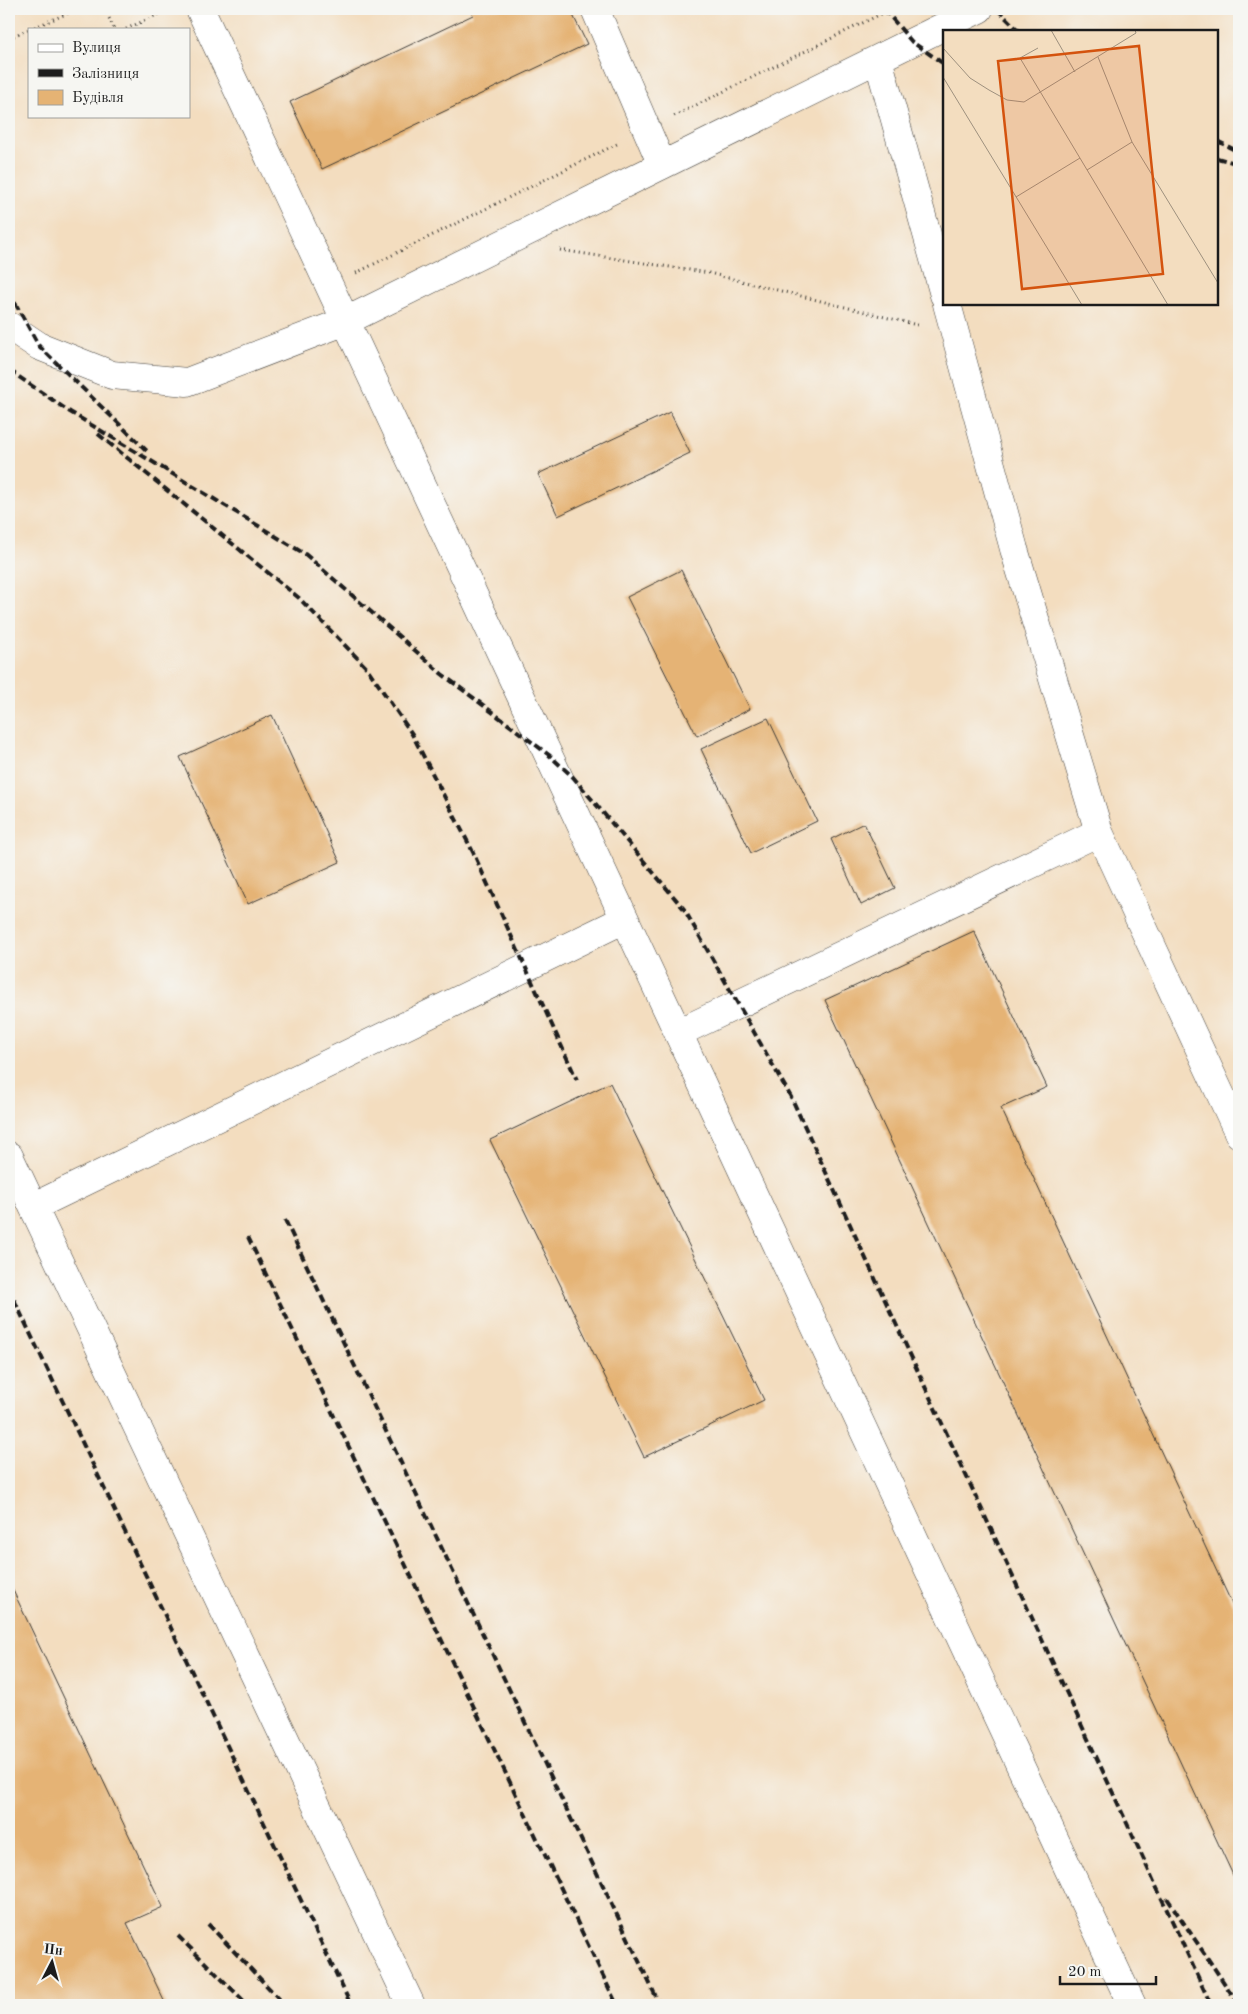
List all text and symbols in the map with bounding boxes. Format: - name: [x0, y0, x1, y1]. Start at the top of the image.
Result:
- legend: [28, 28, 190, 118]
- inset map: [943, 30, 1218, 305]
- text: Вулиця: [72, 41, 121, 56]
- text: Залізниця: [72, 67, 139, 82]
- text: Будівля: [72, 91, 124, 106]
- north arrow: [28, 1936, 78, 1986]
- text: Пн: [43, 1942, 64, 1958]
- scale bar: [1060, 1954, 1157, 1986]
- text: 20 m: [1068, 1965, 1102, 1980]

